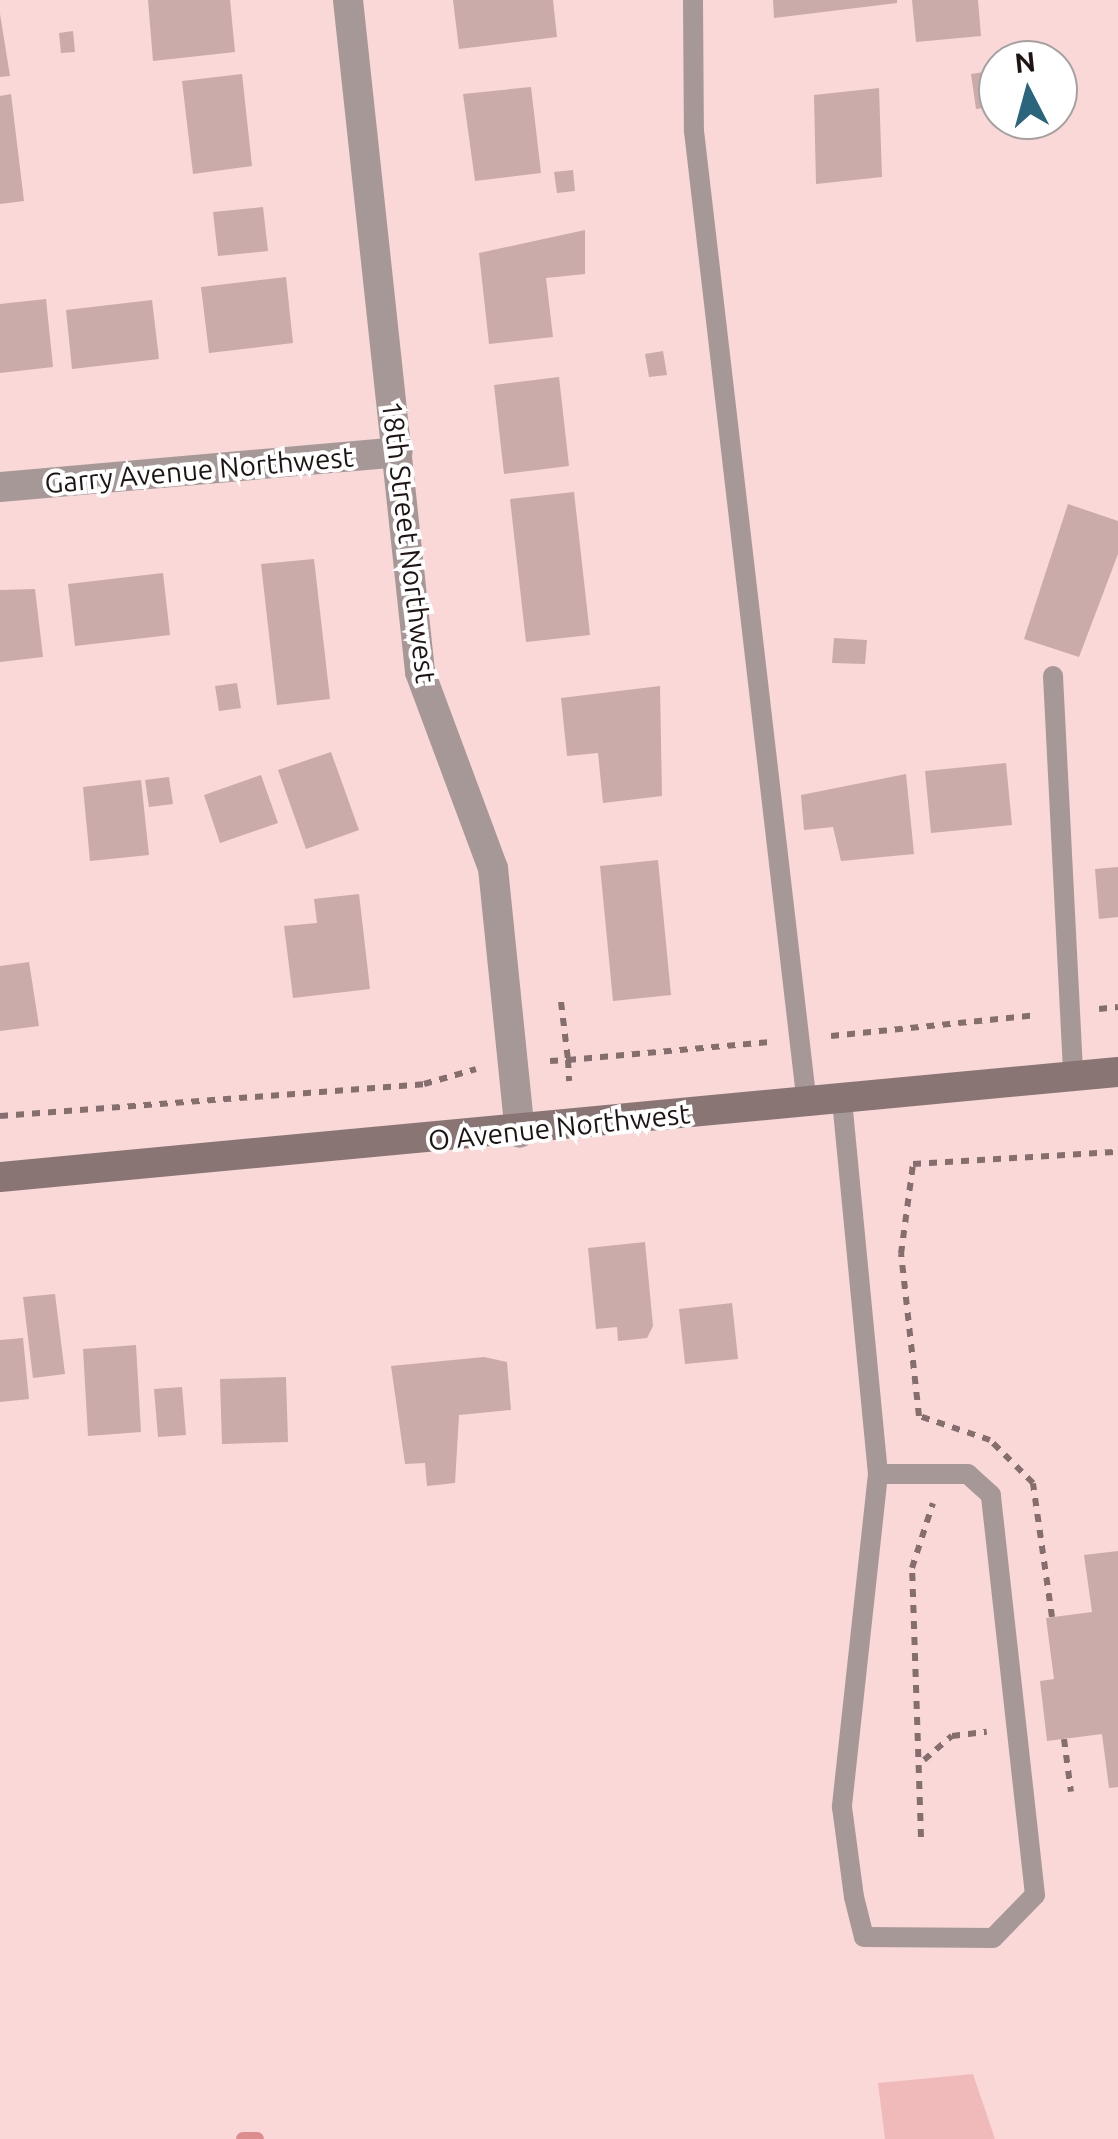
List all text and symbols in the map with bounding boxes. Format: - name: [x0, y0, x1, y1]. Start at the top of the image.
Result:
- north arrow: [978, 40, 1078, 140]
- text: N: [1013, 45, 1037, 78]
- street label: 18th Street Northwest: [375, 399, 443, 685]
- street label: Garry Avenue Northwest: [43, 440, 355, 500]
- street label: O Avenue Northwest: [426, 1097, 692, 1157]

